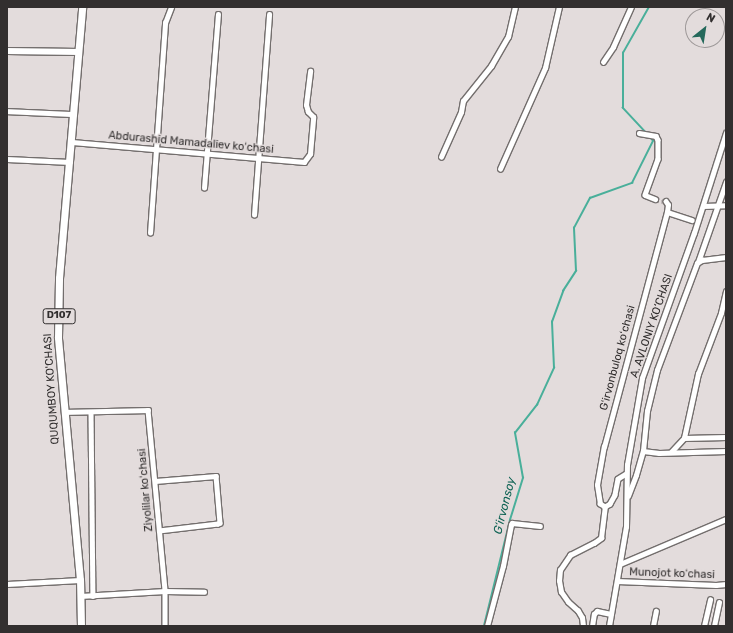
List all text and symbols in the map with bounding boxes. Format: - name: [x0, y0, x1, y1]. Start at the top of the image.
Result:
- north arrow: [685, 8, 725, 48]
- text: N: [704, 10, 717, 26]
- street label: Abdurashid Mamadaliev koʻchasi: [108, 129, 274, 157]
- street label: A. AVLONIY KO‘CHASI: [628, 272, 676, 380]
- street label: Gʻirvonbuloq koʻchasi: [598, 304, 638, 412]
- road number: D107: [42, 308, 76, 324]
- street label: QUQUMBOY KO'CHASI: [42, 333, 62, 445]
- street label: Ziyolilar koʻchasi: [136, 448, 156, 532]
- water label: G‘irvonsoy: [491, 476, 519, 536]
- street label: Munojot koʻchasi: [629, 566, 715, 582]

